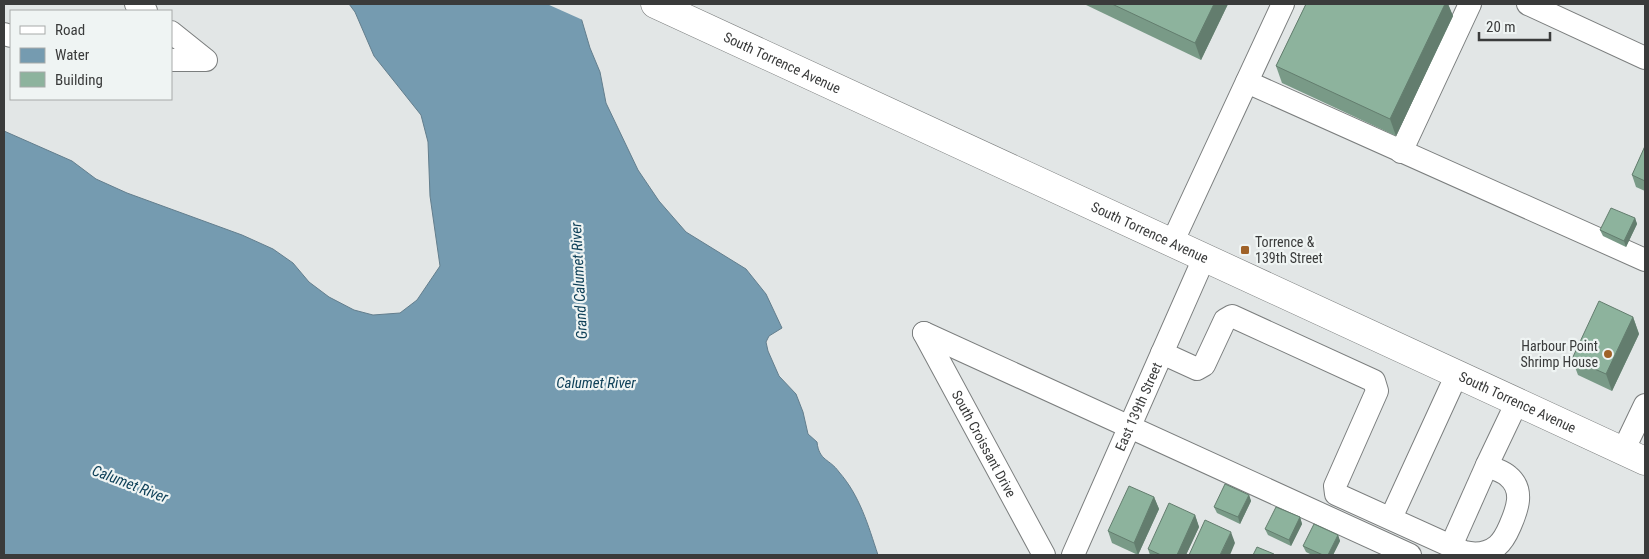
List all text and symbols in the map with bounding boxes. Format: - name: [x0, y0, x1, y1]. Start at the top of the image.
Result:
- legend: [10, 10, 172, 100]
- scale bar: [1479, 10, 1550, 42]
- text: 20 m: [1486, 18, 1516, 36]
- text: Road: [55, 21, 85, 39]
- street label: South Torrence Avenue: [721, 29, 843, 97]
- text: Water: [55, 46, 90, 64]
- text: Building: [55, 71, 103, 89]
- street label: South Torrence Avenue: [1089, 199, 1211, 266]
- water label: Grand Calumet River: [567, 222, 591, 340]
- place label: Torrence & 139th Street: [1255, 234, 1323, 266]
- marker: Torrence & 139th Street: [1239, 244, 1251, 256]
- place label: Harbour Point Shrimp House: [1520, 338, 1598, 370]
- marker: Harbour Point Shrimp House: [1602, 348, 1614, 360]
- street label: East 139th Street: [1112, 360, 1165, 454]
- street label: South Torrence Avenue: [1457, 368, 1579, 436]
- water label: Calumet River: [556, 374, 636, 392]
- street label: South Croissant Drive: [949, 388, 1019, 500]
- water label: Calumet River: [90, 461, 171, 507]

